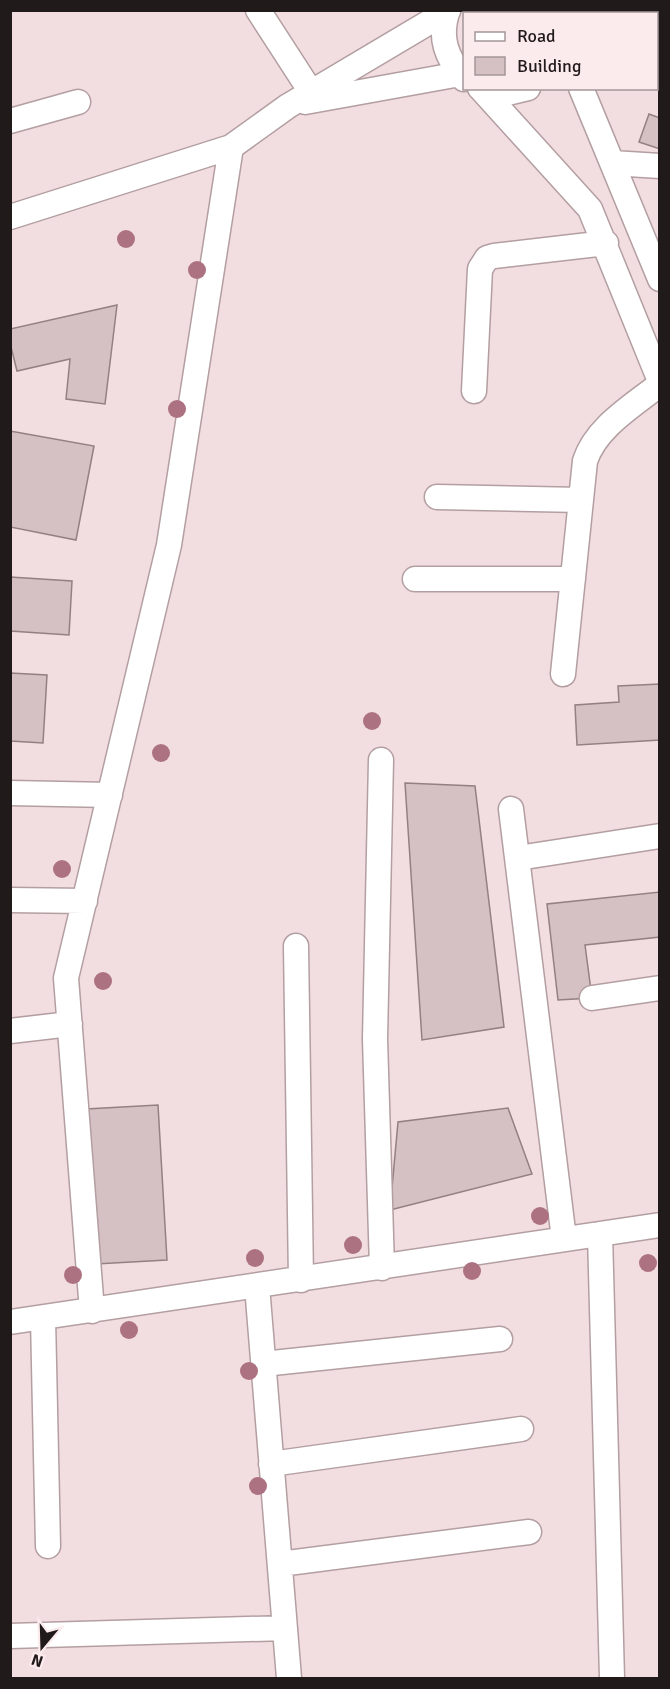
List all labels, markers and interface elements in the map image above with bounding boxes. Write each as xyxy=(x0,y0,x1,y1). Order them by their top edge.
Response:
legend xyxy=(463,12,658,90)
text: Road xyxy=(517,25,556,47)
text: Building xyxy=(517,55,581,77)
north arrow xyxy=(12,1617,72,1677)
text: N xyxy=(29,1649,46,1672)

